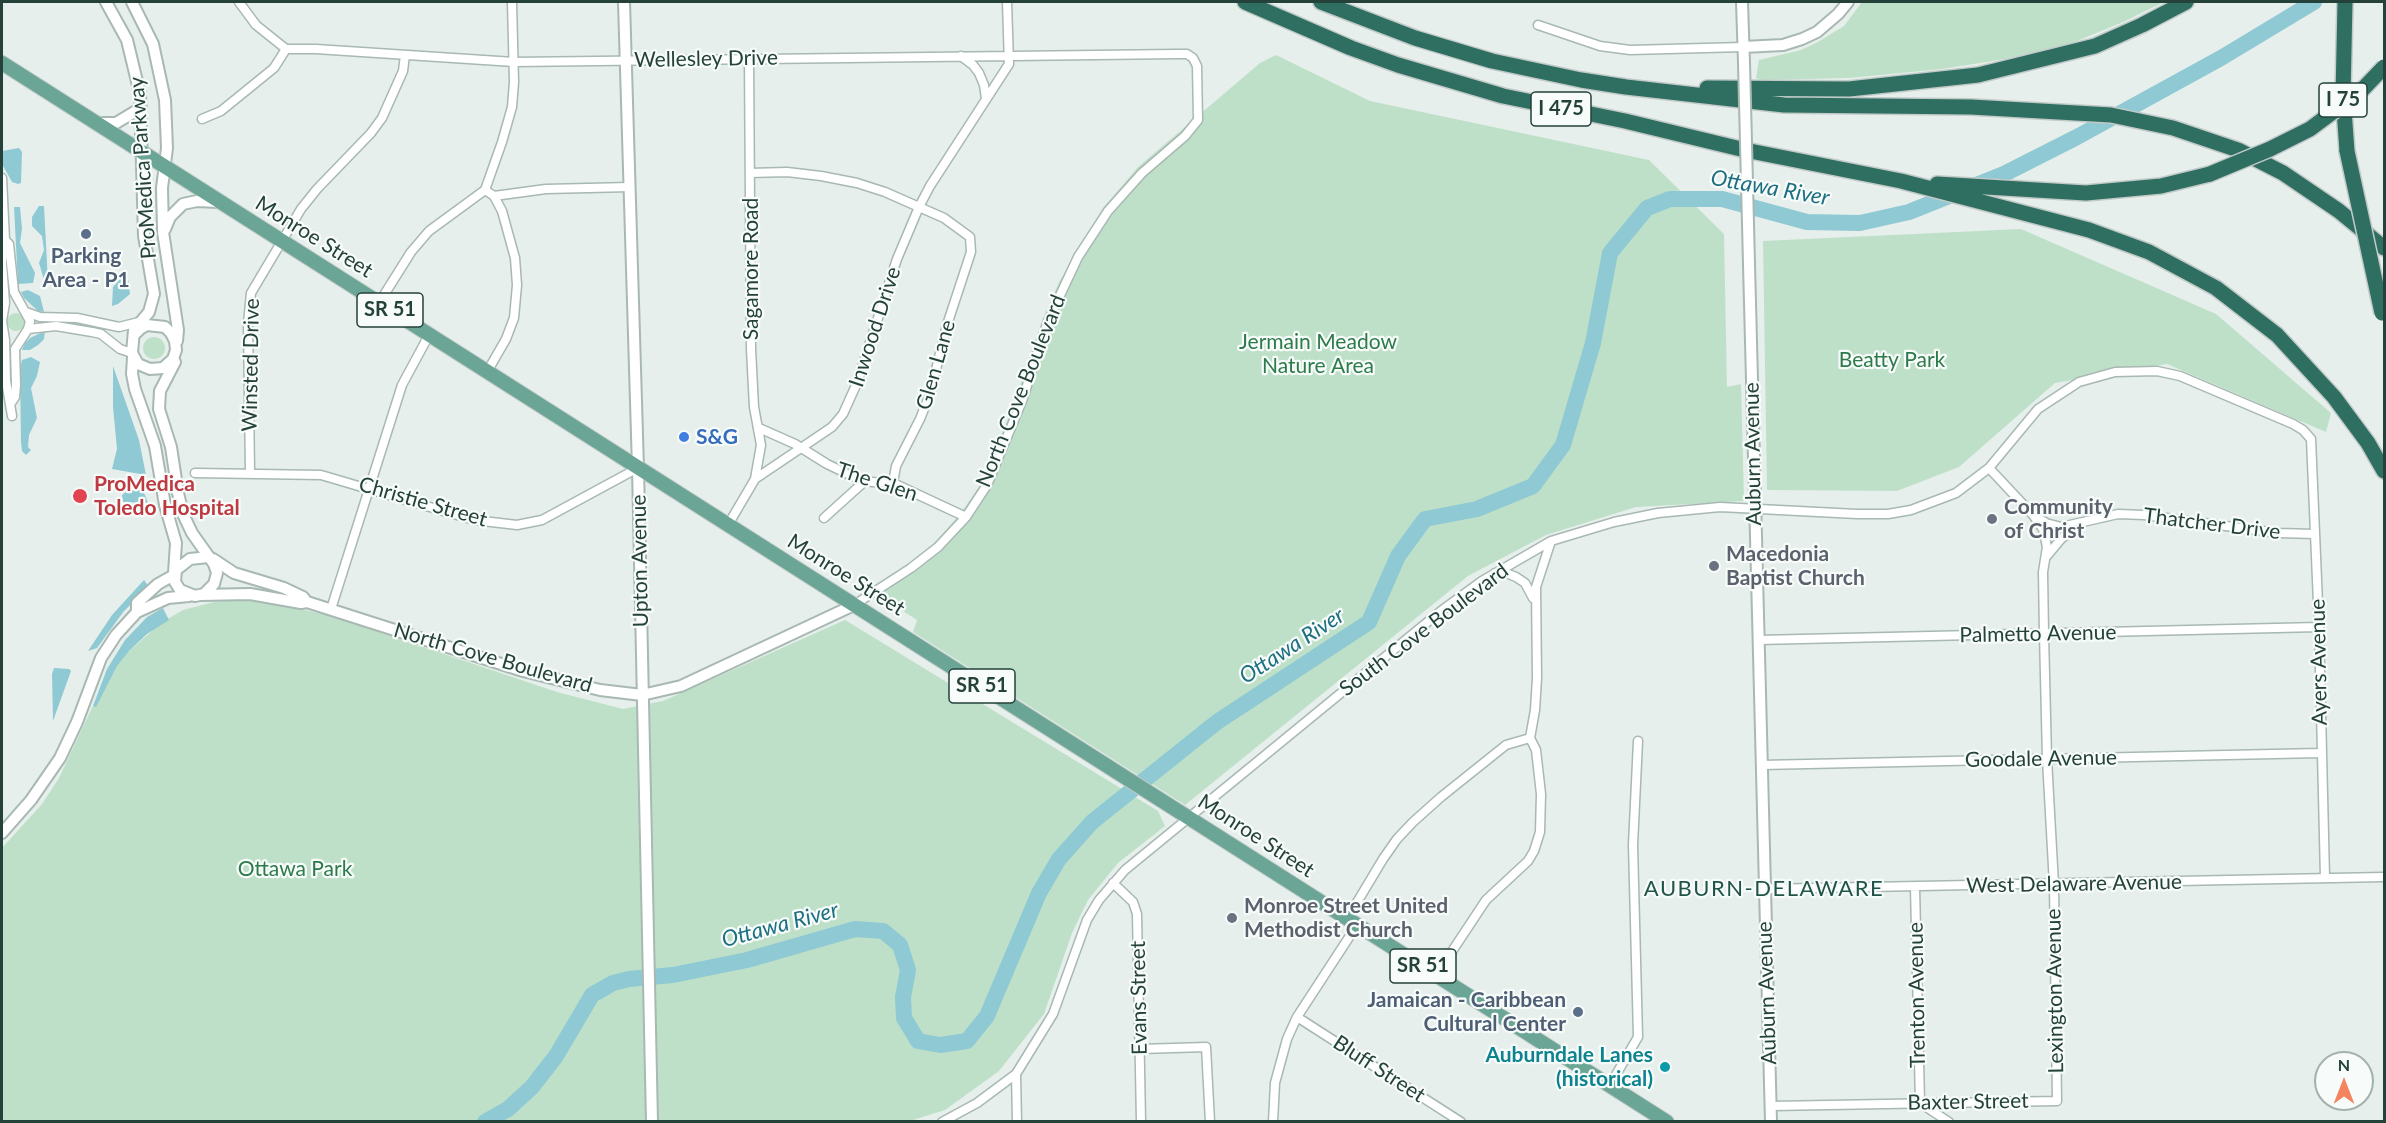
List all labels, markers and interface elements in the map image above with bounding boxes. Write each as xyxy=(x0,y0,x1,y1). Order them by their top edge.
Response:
street label: Wellesley Drive xyxy=(634,45,778,73)
street label: ProMedica Parkway xyxy=(124,76,162,260)
road number: I 75 xyxy=(2319,83,2367,117)
road number: I 475 xyxy=(1531,92,1591,126)
water label: Ottawa River xyxy=(1709,165,1831,211)
street label: Monroe Street xyxy=(251,191,377,283)
street label: Sagamore Road xyxy=(738,198,764,340)
marker: Parking Area - P1 xyxy=(79,227,93,241)
place label: Parking Area - P1 xyxy=(42,243,130,293)
street label: Inwood Drive xyxy=(844,264,906,390)
street label: North Cove Boulevard xyxy=(971,291,1071,491)
road number: SR 51 xyxy=(357,293,423,327)
street label: Winsted Drive xyxy=(237,298,265,432)
street label: Glen Lane xyxy=(911,317,961,413)
park label: Jermain Meadow Nature Area xyxy=(1239,329,1397,379)
park label: Beatty Park xyxy=(1839,347,1945,373)
street label: Auburn Avenue xyxy=(1739,382,1767,526)
place label: S&G xyxy=(696,424,738,450)
marker: S&G xyxy=(677,430,691,444)
street label: The Glen xyxy=(833,457,921,507)
place label: ProMedica Toledo Hospital xyxy=(94,471,240,521)
street label: Christie Street xyxy=(356,472,490,532)
marker: ProMedica Toledo Hospital xyxy=(71,487,89,505)
street label: Upton Avenue xyxy=(626,494,654,628)
place label: Community of Christ xyxy=(2004,494,2113,544)
street label: Thatcher Drive xyxy=(2142,503,2282,545)
marker: Community of Christ xyxy=(1985,512,1999,526)
street label: Monroe Street xyxy=(783,529,909,621)
place label: Macedonia Baptist Church xyxy=(1726,541,1865,591)
street label: South Cove Boulevard xyxy=(1335,558,1513,702)
marker: Macedonia Baptist Church xyxy=(1707,559,1721,573)
street label: Ayers Avenue xyxy=(2305,599,2333,725)
water label: Ottawa River xyxy=(1235,602,1349,690)
street label: North Cove Boulevard xyxy=(391,618,595,698)
street label: Palmetto Avenue xyxy=(1959,620,2117,648)
road number: SR 51 xyxy=(949,669,1015,703)
street label: Goodale Avenue xyxy=(1965,745,2117,773)
street label: Monroe Street xyxy=(1193,789,1319,883)
park label: Ottawa Park xyxy=(238,856,352,882)
street label: West Delaware Avenue xyxy=(1966,870,2182,898)
district label: AUBURN-DELAWARE xyxy=(1644,876,1884,902)
place label: Monroe Street United Methodist Church xyxy=(1244,893,1448,943)
water label: Ottawa River xyxy=(719,897,841,953)
street label: Lexington Avenue xyxy=(2041,908,2069,1074)
marker: Monroe Street United Methodist Church xyxy=(1225,911,1239,925)
street label: Auburn Avenue xyxy=(1752,921,1782,1065)
street label: Trenton Avenue xyxy=(1903,922,1931,1068)
street label: Evans Street xyxy=(1125,941,1153,1055)
road number: SR 51 xyxy=(1390,949,1456,983)
place label: Jamaican - Caribbean Cultural Center xyxy=(1367,987,1566,1037)
marker: Jamaican - Caribbean Cultural Center xyxy=(1571,1005,1585,1019)
street label: Bluff Street xyxy=(1328,1030,1430,1108)
place label: Auburndale Lanes (historical) xyxy=(1485,1042,1653,1092)
north arrow xyxy=(2314,1051,2374,1111)
text: N xyxy=(2338,1055,2350,1074)
marker: Auburndale Lanes (historical) xyxy=(1658,1060,1672,1074)
street label: Baxter Street xyxy=(1907,1088,2029,1116)

